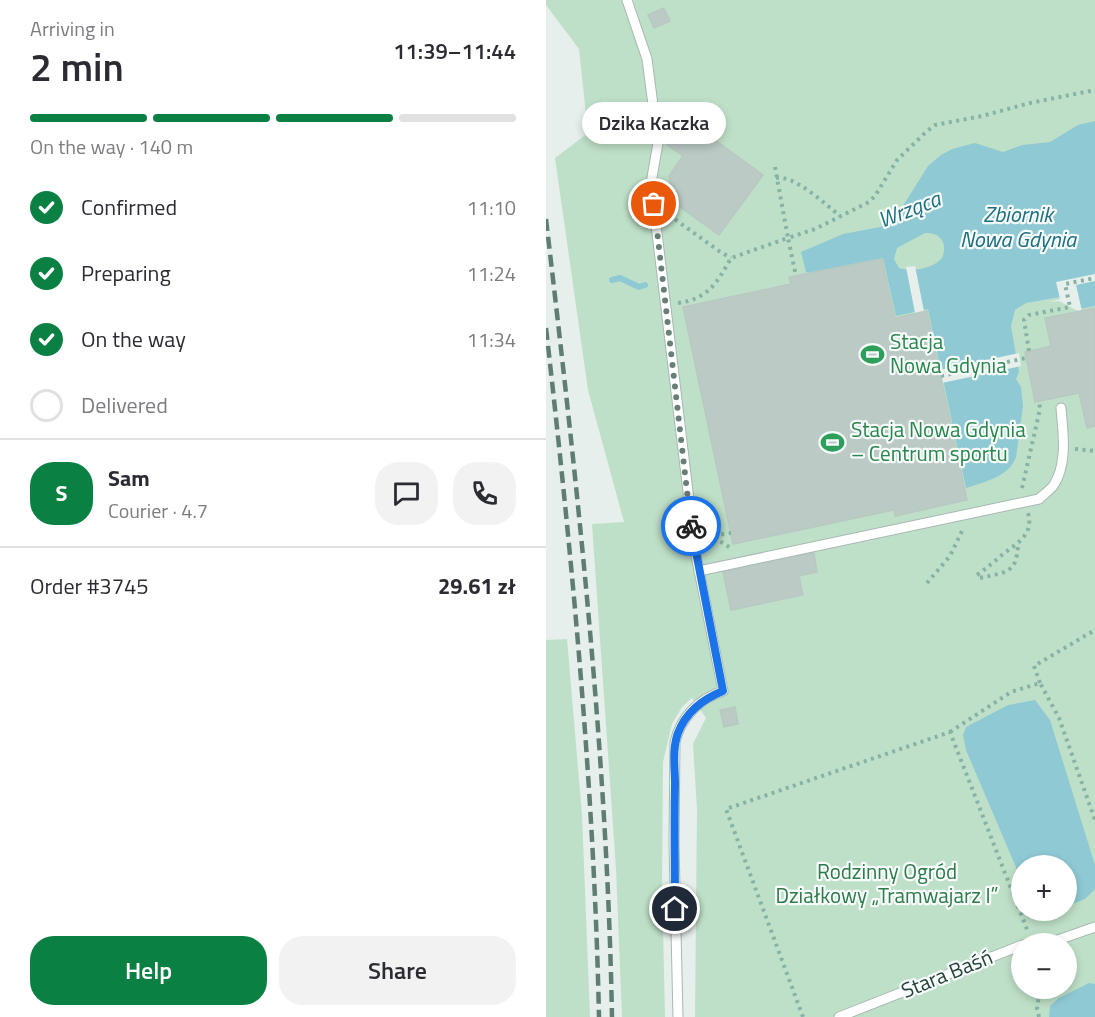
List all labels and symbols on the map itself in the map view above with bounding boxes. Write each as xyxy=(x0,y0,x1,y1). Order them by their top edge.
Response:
callout: Dzika Kaczka xyxy=(582,102,726,144)
pin xyxy=(628,178,679,229)
water label: Wrząca xyxy=(873,181,947,236)
water label: Zbiornik Nowa Gdynia xyxy=(960,197,1078,256)
place label: Stacja Nowa Gdynia xyxy=(890,325,1007,381)
sports icon: Stacja Nowa Gdynia xyxy=(859,341,885,367)
place label: Stacja Nowa Gdynia – Centrum sportu xyxy=(851,413,1026,469)
sports icon: Stacja Nowa Gdynia – Centrum sportu xyxy=(820,429,846,455)
courier xyxy=(661,496,721,556)
park label: Rodzinny Ogród Działkowy „Tramwajarz I” xyxy=(776,855,999,911)
pin xyxy=(649,883,700,934)
street label: Stara Baśń xyxy=(896,940,997,1006)

